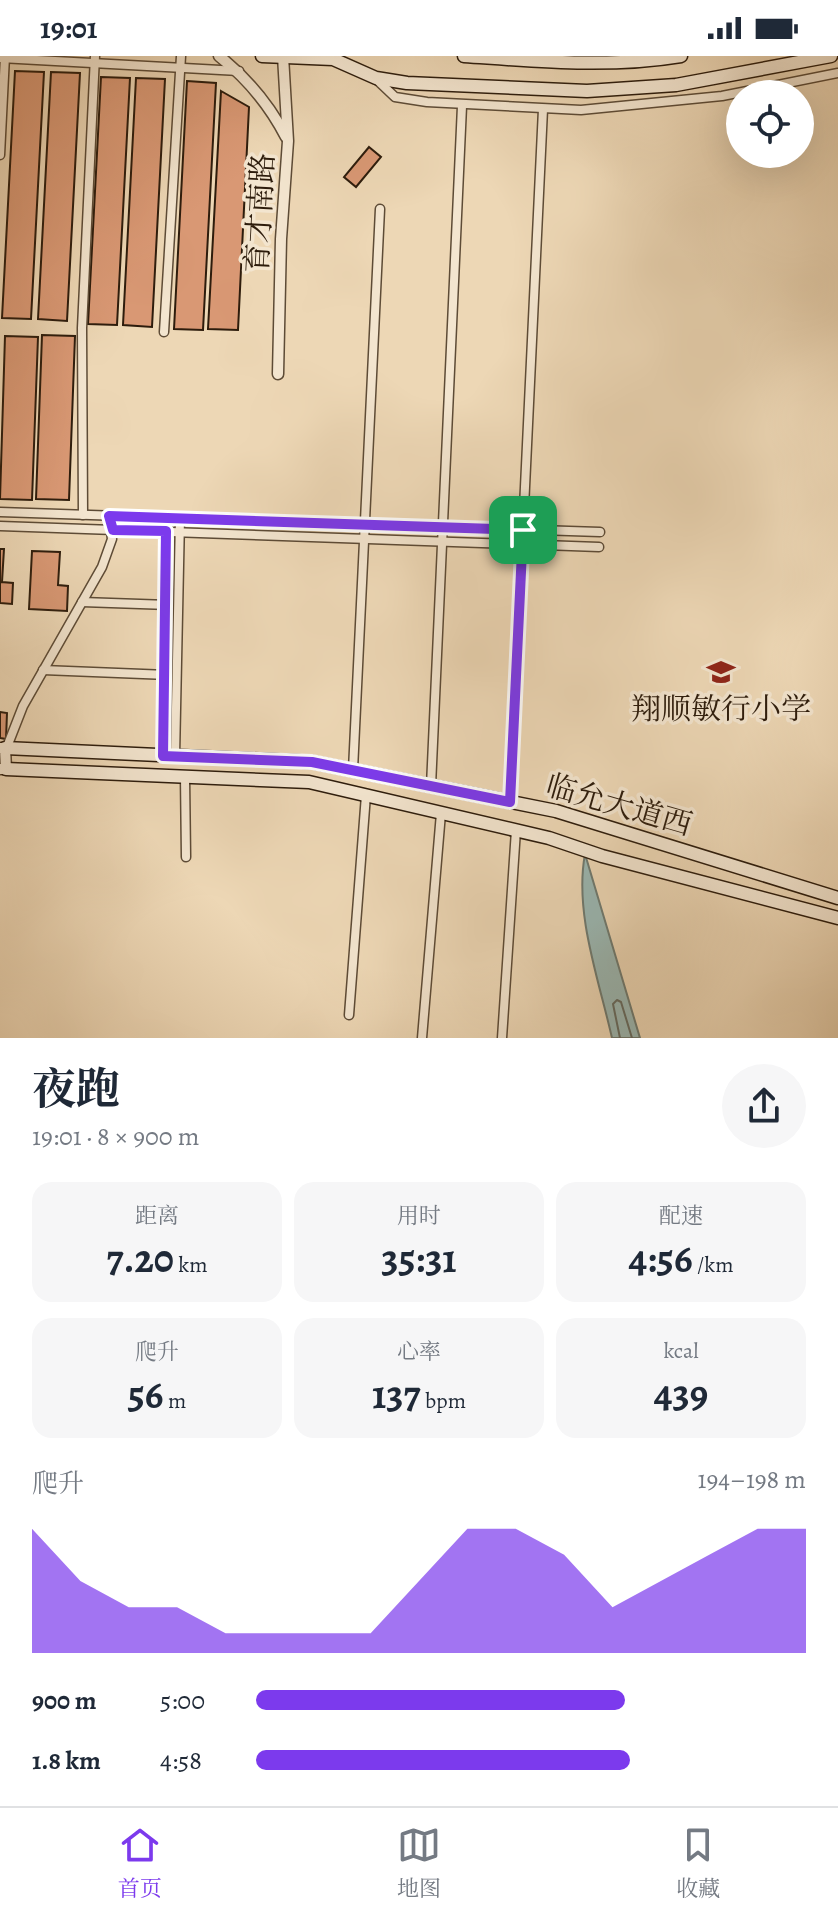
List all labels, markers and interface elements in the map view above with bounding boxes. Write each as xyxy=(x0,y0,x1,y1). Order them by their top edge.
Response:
text: 19:01 xyxy=(40,8,98,48)
map controls xyxy=(726,80,814,168)
button: locate xyxy=(726,80,814,168)
street label: 育才南路 xyxy=(237,152,283,274)
pin xyxy=(489,496,557,564)
icon: arrive xyxy=(501,508,545,552)
school or university icon: 翔顺敏行小学 xyxy=(706,657,736,687)
place label: 翔顺敏行小学 xyxy=(631,689,811,729)
street label: 临允大道西 xyxy=(541,765,697,845)
text: 夜跑 xyxy=(32,1059,120,1119)
button: share xyxy=(722,1064,806,1148)
text: 19:01 · 8 × 900 m xyxy=(32,1119,200,1154)
text: 距离 xyxy=(135,1201,179,1231)
text: 用时 xyxy=(397,1201,441,1231)
text: 配速 xyxy=(659,1201,703,1231)
text: 7.20 xyxy=(106,1231,174,1286)
text: 35:31 xyxy=(381,1231,457,1286)
text: 4:56 xyxy=(629,1231,693,1286)
text: km xyxy=(174,1250,208,1280)
text: /km xyxy=(693,1250,733,1280)
text: kcal xyxy=(663,1336,699,1366)
text: 爬升 xyxy=(135,1337,179,1367)
text: 心率 xyxy=(397,1337,441,1367)
text: 439 xyxy=(654,1366,708,1421)
text: 56 xyxy=(128,1367,164,1422)
text: 137 xyxy=(372,1367,421,1422)
text: m xyxy=(164,1386,186,1416)
text: bpm xyxy=(421,1386,466,1416)
text: 194–198 m xyxy=(698,1462,806,1497)
text: 爬升 xyxy=(32,1466,84,1501)
text: 900 m xyxy=(32,1683,97,1718)
text: 5:00 xyxy=(160,1683,205,1718)
text: 1.8 km xyxy=(32,1743,101,1778)
text: 4:58 xyxy=(160,1743,202,1778)
tab: 首页 xyxy=(118,1823,162,1904)
tab: 地图 xyxy=(397,1823,441,1904)
tab: 收藏 xyxy=(676,1823,720,1904)

